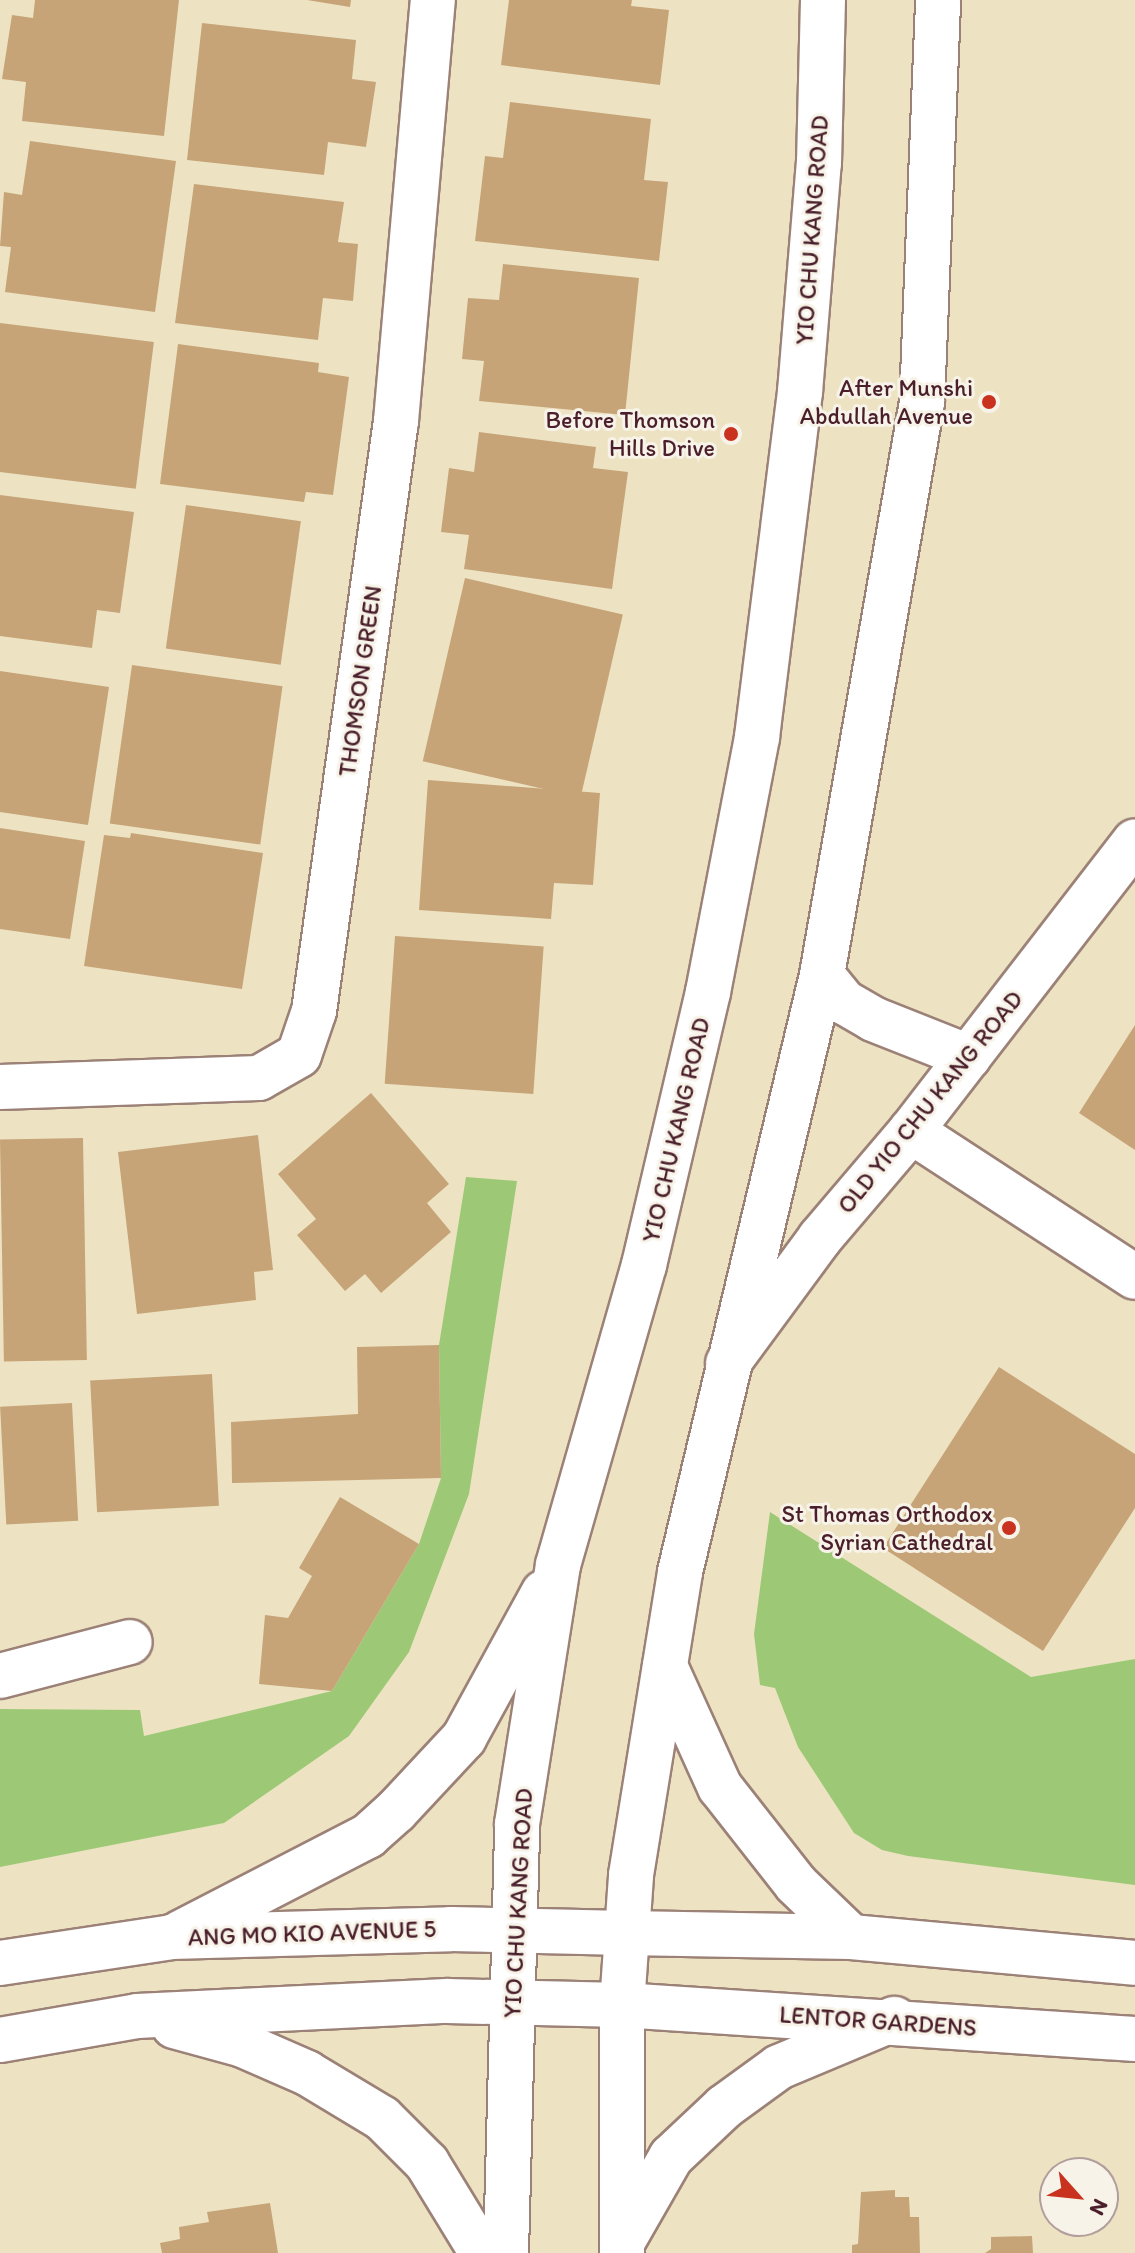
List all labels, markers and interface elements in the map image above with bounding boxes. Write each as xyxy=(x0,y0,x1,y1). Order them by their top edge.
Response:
street label: YIO CHU KANG ROAD xyxy=(790,114,834,346)
place label: After Munshi Abdullah Avenue xyxy=(801,374,973,430)
marker: After Munshi Abdullah Avenue xyxy=(980,393,998,411)
place label: Before Thomson Hills Drive xyxy=(546,406,715,462)
marker: Before Thomson Hills Drive xyxy=(722,425,740,443)
street label: THOMSON GREEN xyxy=(332,583,388,779)
street label: OLD YIO CHU KANG ROAD xyxy=(831,984,1029,1220)
street label: YIO CHU KANG ROAD xyxy=(636,1015,716,1245)
place label: St Thomas Orthodox Syrian Cathedral xyxy=(781,1500,993,1556)
marker: St Thomas Orthodox Syrian Cathedral xyxy=(1000,1519,1018,1537)
street label: YIO CHU KANG ROAD xyxy=(498,1787,538,2019)
street label: ANG MO KIO AVENUE 5 xyxy=(188,1914,436,1952)
street label: LENTOR GARDENS xyxy=(778,2000,978,2042)
north arrow xyxy=(1039,2157,1119,2237)
text: N xyxy=(1084,2194,1114,2220)

